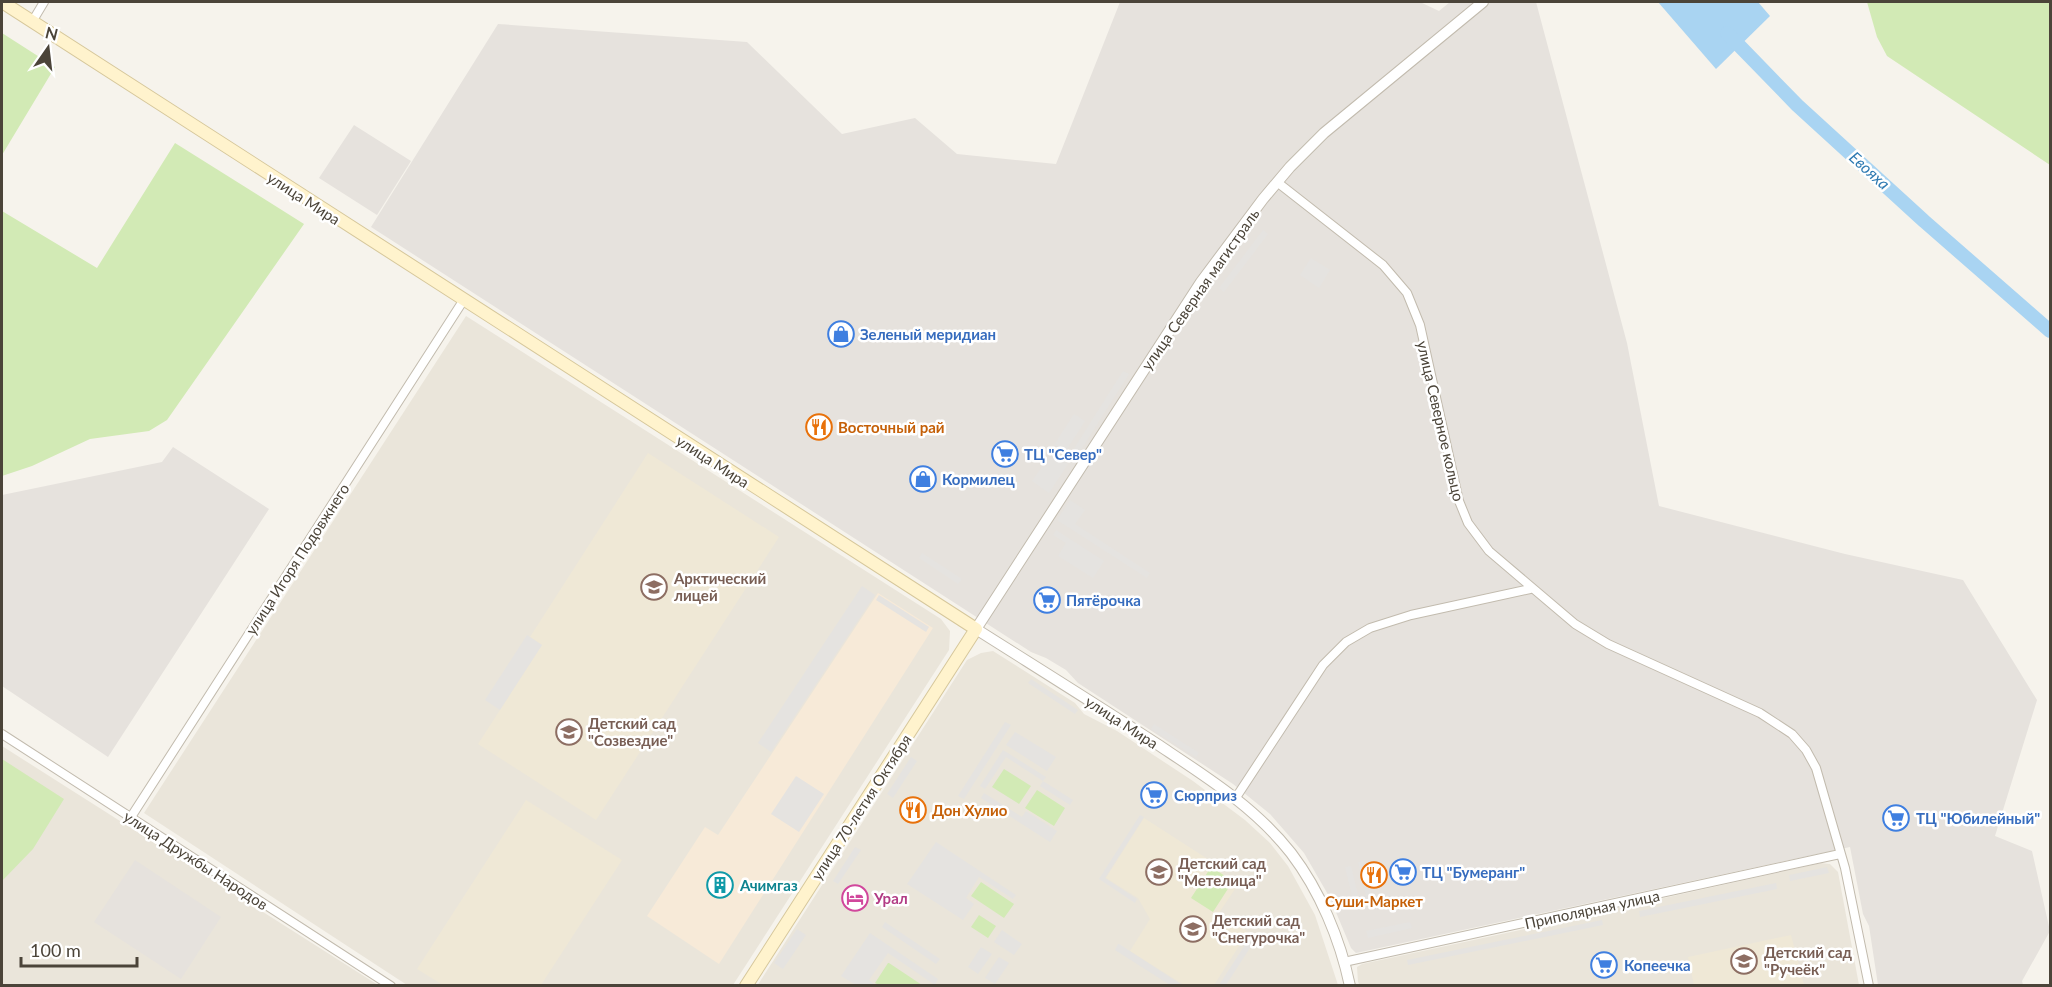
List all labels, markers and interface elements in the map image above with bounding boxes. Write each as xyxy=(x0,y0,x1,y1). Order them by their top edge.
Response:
north arrow xyxy=(18,18,78,78)
text: N xyxy=(43,22,60,44)
water label: Евояха xyxy=(1846,147,1894,193)
street label: улица Мира xyxy=(264,168,344,228)
street label: улица Северная магистраль xyxy=(1137,205,1263,373)
shop icon: Зеленый меридиан xyxy=(826,319,856,349)
place label: Зеленый меридиан xyxy=(860,325,996,343)
street label: улица Северное кольцо xyxy=(1414,339,1468,503)
restaurant icon: Восточный рай xyxy=(804,412,834,442)
place label: Восточный рай xyxy=(838,418,945,436)
street label: улица Мира xyxy=(673,431,753,491)
supermarket icon: ТЦ "Север" xyxy=(990,439,1020,469)
place label: ТЦ "Север" xyxy=(1024,445,1102,463)
shop icon: Кормилец xyxy=(908,464,938,494)
place label: Кормилец xyxy=(942,470,1015,488)
street label: улица Игоря Подовжнего xyxy=(241,480,353,638)
place label: Арктический лицей xyxy=(673,569,766,604)
school or university icon: Арктический лицей xyxy=(639,572,669,602)
supermarket icon: Пятёрочка xyxy=(1032,585,1062,615)
place label: Пятёрочка xyxy=(1066,591,1141,609)
street label: улица Мира xyxy=(1082,692,1162,752)
place label: Детский сад "Созвездие" xyxy=(588,714,677,749)
school or university icon: Детский сад "Созвездие" xyxy=(554,717,584,747)
street label: улица 70-летия Октября xyxy=(807,731,915,883)
supermarket icon: Сюрприз xyxy=(1139,780,1169,810)
place label: Сюрприз xyxy=(1174,786,1237,804)
restaurant icon: Дон Хулио xyxy=(898,795,928,825)
place label: Дон Хулио xyxy=(932,801,1008,819)
supermarket icon: ТЦ "Юбилейный" xyxy=(1881,803,1911,833)
street label: улица Дружбы Народов xyxy=(121,807,271,913)
place label: ТЦ "Юбилейный" xyxy=(1916,809,2040,827)
place label: Детский сад "Метелица" xyxy=(1178,854,1267,889)
school or university icon: Детский сад "Метелица" xyxy=(1144,857,1174,887)
supermarket icon: ТЦ "Бумеранг" xyxy=(1388,857,1418,887)
restaurant icon: Суши-Маркет xyxy=(1359,860,1389,890)
place label: ТЦ "Бумеранг" xyxy=(1422,863,1525,881)
building icon: Ачимгаз xyxy=(705,870,735,900)
place label: Ачимгаз xyxy=(739,876,798,894)
hotel icon: Урал xyxy=(840,883,870,913)
street label: Приполярная улица xyxy=(1523,886,1661,932)
place label: Урал xyxy=(873,889,908,907)
place label: Суши-Маркет xyxy=(1325,892,1423,910)
place label: Детский сад "Снегурочка" xyxy=(1212,911,1305,946)
school or university icon: Детский сад "Снегурочка" xyxy=(1178,914,1208,944)
scale bar xyxy=(21,930,136,968)
text: 100 m xyxy=(30,939,81,961)
place label: Детский сад "Ручеёк" xyxy=(1764,943,1853,978)
school or university icon: Детский сад "Ручеёк" xyxy=(1729,946,1759,976)
supermarket icon: Копеечка xyxy=(1589,950,1619,980)
place label: Копеечка xyxy=(1624,956,1691,974)

